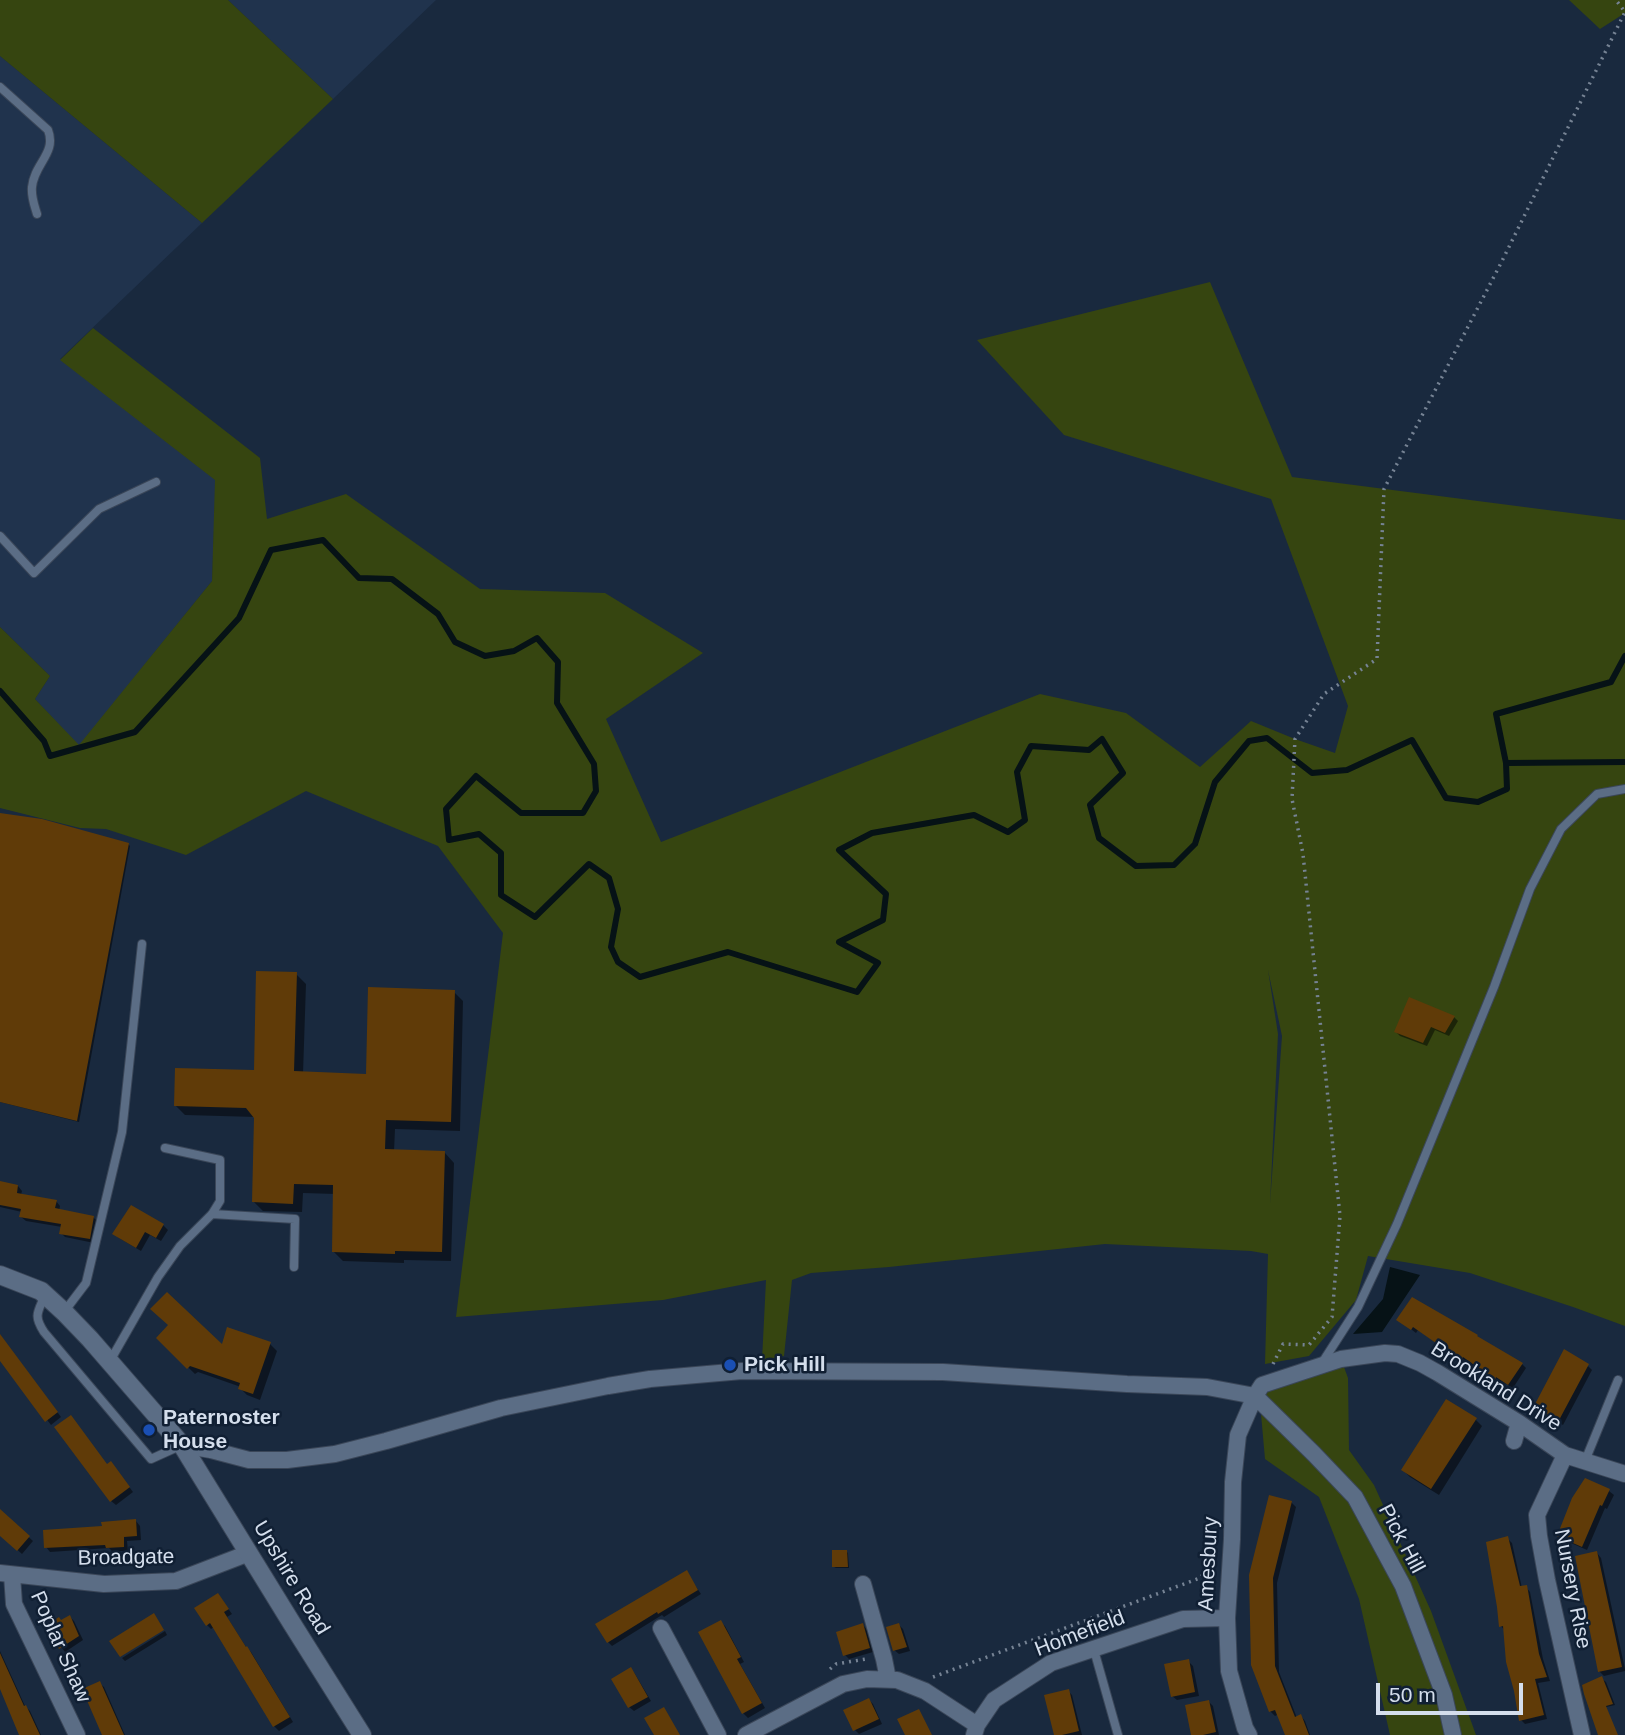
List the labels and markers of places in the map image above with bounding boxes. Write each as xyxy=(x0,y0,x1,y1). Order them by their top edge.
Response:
place label: Pick Hill xyxy=(744,1352,826,1378)
marker: Pick Hill xyxy=(722,1357,738,1373)
place label: Paternoster House xyxy=(163,1405,280,1455)
marker: Paternoster House xyxy=(141,1422,157,1438)

